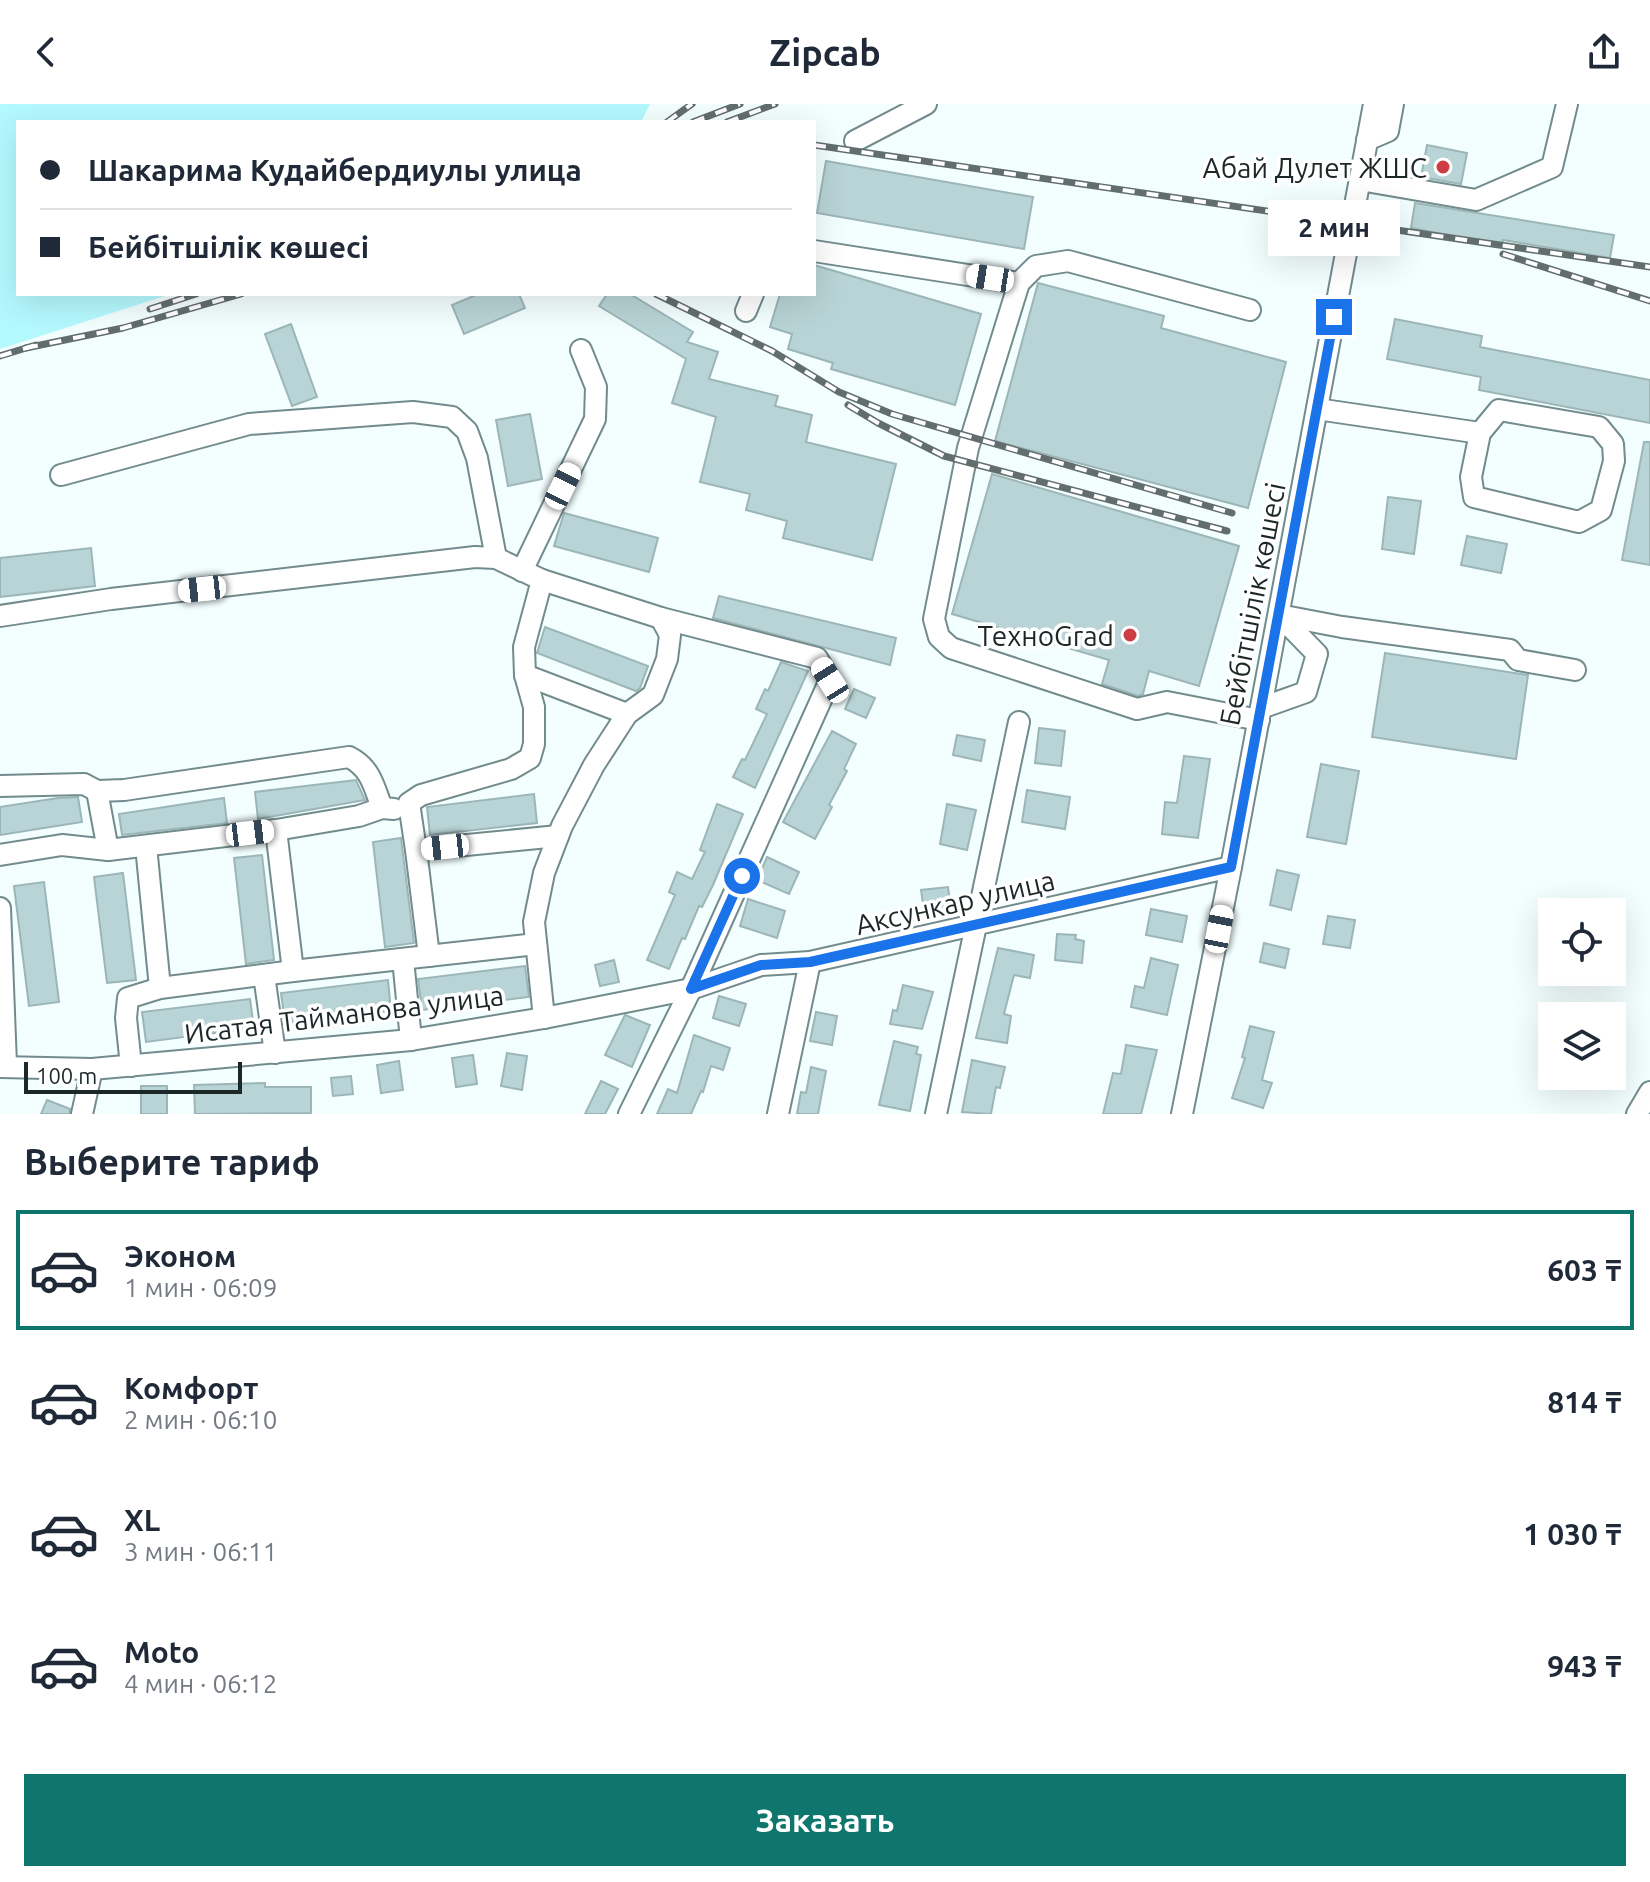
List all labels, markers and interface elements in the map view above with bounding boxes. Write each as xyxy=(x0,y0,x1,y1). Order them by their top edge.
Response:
icon: back xyxy=(24,30,68,74)
icon: share xyxy=(1582,30,1626,74)
text: Zipcab xyxy=(769,32,881,73)
place label: Абай Дулет ЖШС xyxy=(1202,152,1427,183)
text: Шакарима Кудайбердиулы улица xyxy=(88,153,582,187)
marker: Абай Дулет ЖШС xyxy=(1434,158,1452,176)
callout: 2 мин xyxy=(1268,201,1400,257)
text: 2 мин xyxy=(1298,213,1370,242)
text: Бейбітшілік көшесі xyxy=(88,230,369,264)
car xyxy=(964,262,1016,294)
route end xyxy=(1316,299,1352,335)
car xyxy=(542,459,584,513)
street label: Бейбітшілік көшесі xyxy=(1213,480,1291,728)
car xyxy=(177,575,227,603)
place label: ТехноGrad xyxy=(977,620,1114,651)
marker: ТехноGrad xyxy=(1121,626,1139,644)
car xyxy=(807,653,853,707)
car xyxy=(225,818,275,848)
car xyxy=(420,833,470,861)
route start xyxy=(724,858,760,894)
street label: Аксункар улица xyxy=(852,864,1058,940)
map controls xyxy=(1538,898,1626,1090)
button: locate xyxy=(1538,898,1626,986)
car xyxy=(1203,903,1235,955)
street label: Исатая Тайманова улица xyxy=(183,979,505,1049)
button: layers xyxy=(1538,1002,1626,1090)
scale bar xyxy=(24,1058,242,1094)
text: 100 m xyxy=(36,1063,97,1088)
text: Выберите тариф xyxy=(24,1141,320,1182)
icon: car xyxy=(28,1234,100,1306)
text: Эконом xyxy=(124,1239,236,1273)
text: 603 ₸ xyxy=(1547,1253,1622,1287)
text: 1 мин · 06:09 xyxy=(124,1273,277,1302)
icon: car xyxy=(28,1366,100,1438)
text: Комфорт xyxy=(124,1371,258,1405)
text: 814 ₸ xyxy=(1547,1385,1622,1419)
text: 2 мин · 06:10 xyxy=(124,1405,277,1434)
icon: car xyxy=(28,1498,100,1570)
text: XL xyxy=(124,1503,160,1537)
text: 1 030 ₸ xyxy=(1523,1517,1622,1551)
text: 3 мин · 06:11 xyxy=(124,1537,277,1566)
icon: car xyxy=(28,1630,100,1702)
text: Moto xyxy=(124,1635,199,1669)
text: 943 ₸ xyxy=(1547,1649,1622,1683)
text: 4 мин · 06:12 xyxy=(124,1669,277,1698)
button: Заказать xyxy=(24,1774,1626,1866)

